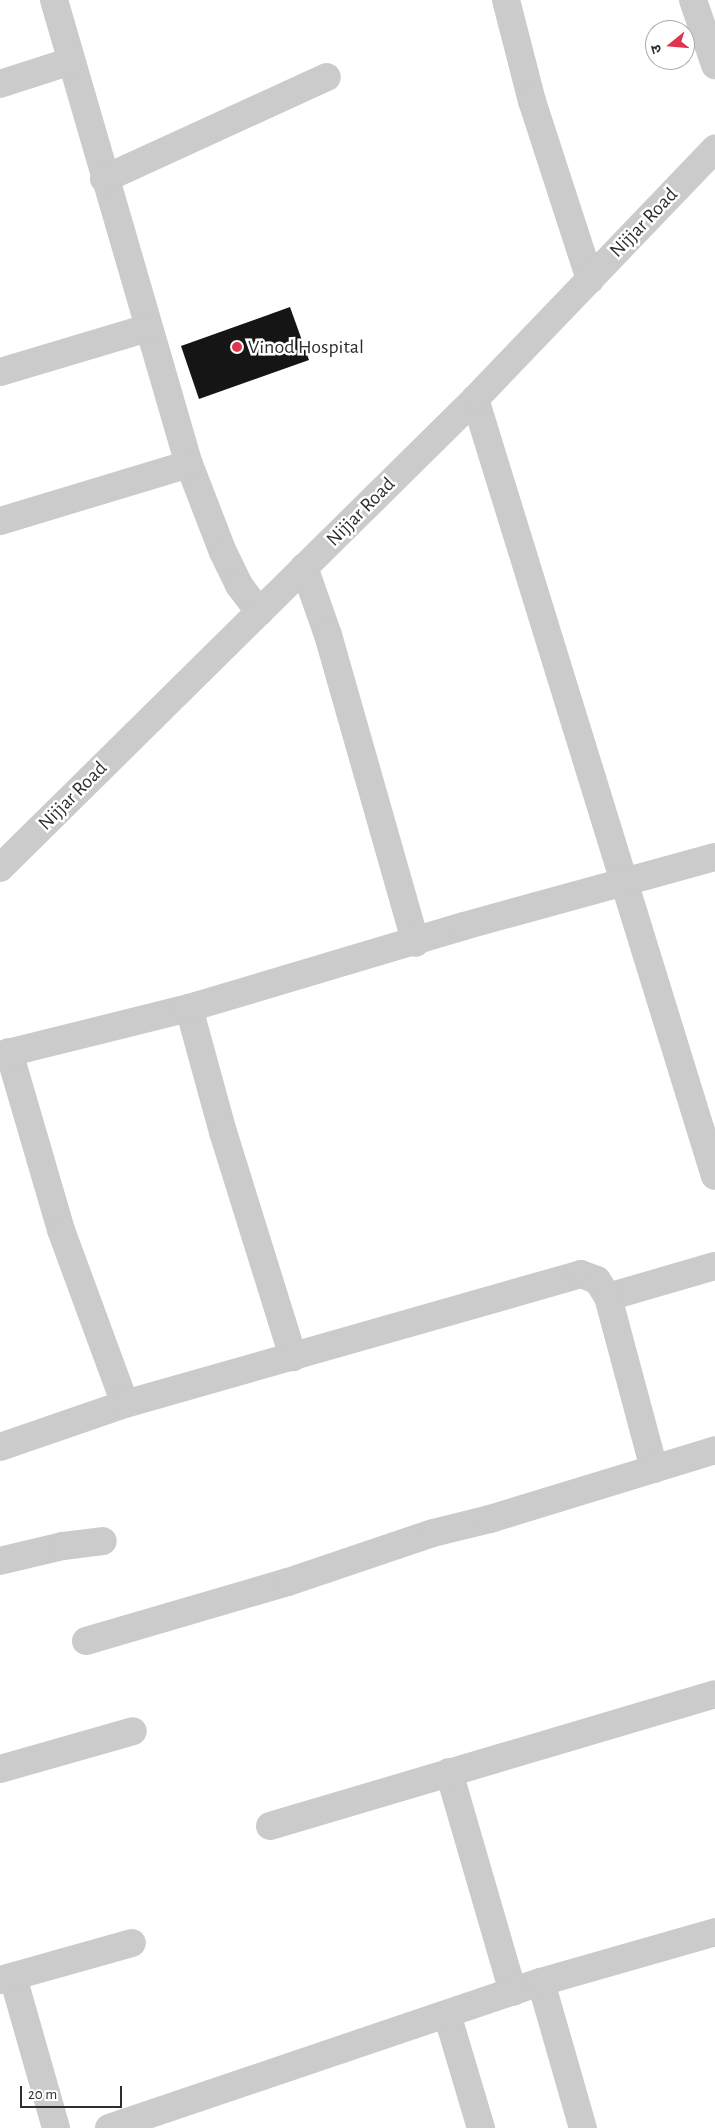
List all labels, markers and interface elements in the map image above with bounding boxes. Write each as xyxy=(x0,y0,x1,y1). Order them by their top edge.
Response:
north arrow xyxy=(645,20,695,70)
text: उ xyxy=(649,43,665,55)
street label: Nijjar Road xyxy=(605,183,683,263)
place label: Vinod Hospital xyxy=(248,335,364,359)
marker: Vinod Hospital xyxy=(230,340,244,354)
street label: Nijjar Road xyxy=(322,473,400,551)
street label: Nijjar Road xyxy=(34,757,112,835)
scale bar xyxy=(22,2076,125,2108)
text: 20 m xyxy=(28,2087,57,2102)

